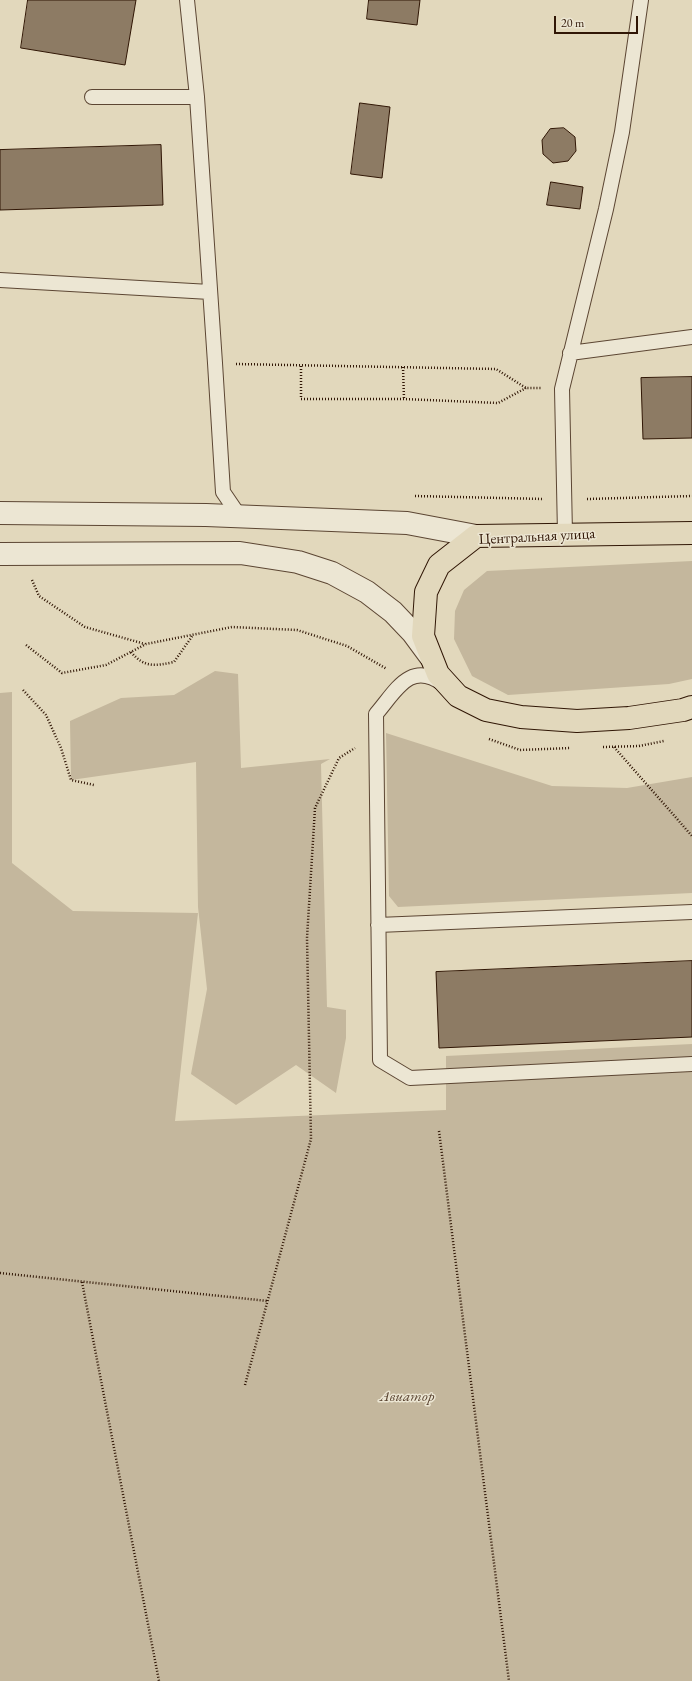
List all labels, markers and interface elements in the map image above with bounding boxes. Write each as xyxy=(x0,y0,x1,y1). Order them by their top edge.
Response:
scale bar xyxy=(556,8,640,34)
text: 20 m xyxy=(561,15,584,31)
street label: Центральная улица xyxy=(478,525,596,549)
park label: Авиатор xyxy=(380,1388,434,1406)

